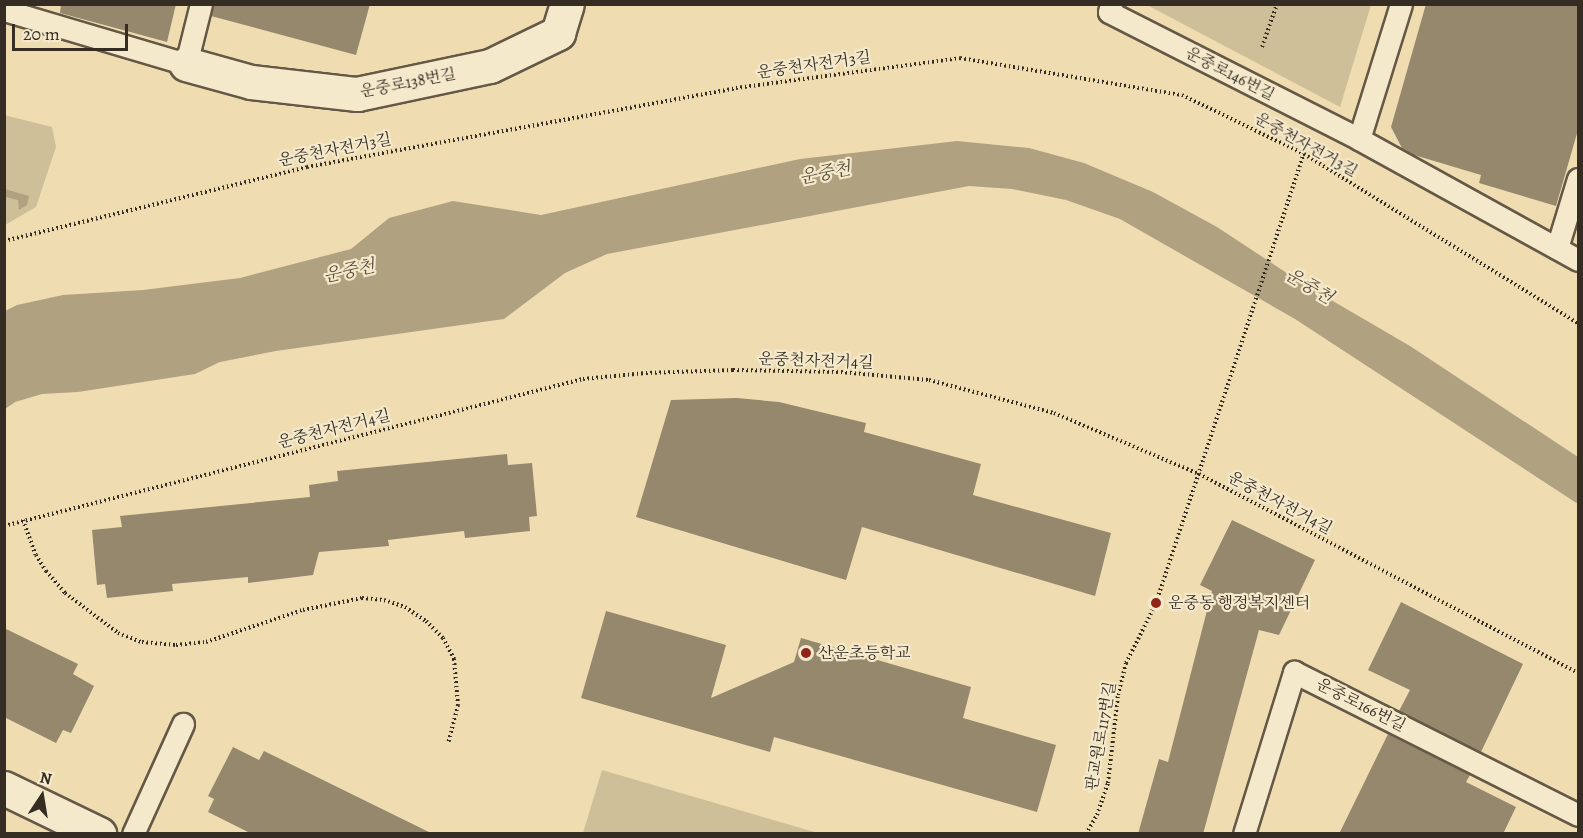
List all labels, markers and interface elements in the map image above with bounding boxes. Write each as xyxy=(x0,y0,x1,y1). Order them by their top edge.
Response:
scale bar xyxy=(15,12,130,50)
text: 20 m xyxy=(23,22,60,46)
street label: 운중로146번길 xyxy=(1182,43,1278,105)
street label: 운중천자전거3길 xyxy=(756,48,872,82)
street label: 운중로138번길 xyxy=(358,64,458,102)
street label: 운중천자전거3길 xyxy=(1251,109,1361,181)
street label: 운중천자전거3길 xyxy=(277,130,393,170)
water label: 운중천 xyxy=(797,157,853,189)
water label: 운중천 xyxy=(321,255,377,287)
water label: 운중천 xyxy=(1281,263,1337,309)
street label: 운중천자전거4길 xyxy=(758,349,874,373)
street label: 운중천자전거4길 xyxy=(276,406,392,452)
street label: 운중천자전거4길 xyxy=(1225,467,1335,539)
place label: 운중동 행정복지센터 xyxy=(1168,593,1310,613)
marker: 운중동 행정복지센터 xyxy=(1149,596,1163,610)
place label: 산운초등학교 xyxy=(818,643,911,663)
marker: 산운초등학교 xyxy=(799,646,813,660)
street label: 운중로166번길 xyxy=(1313,674,1409,736)
street label: 판교원로117번길 xyxy=(1082,680,1120,792)
north arrow xyxy=(12,766,72,826)
text: N xyxy=(38,766,54,790)

